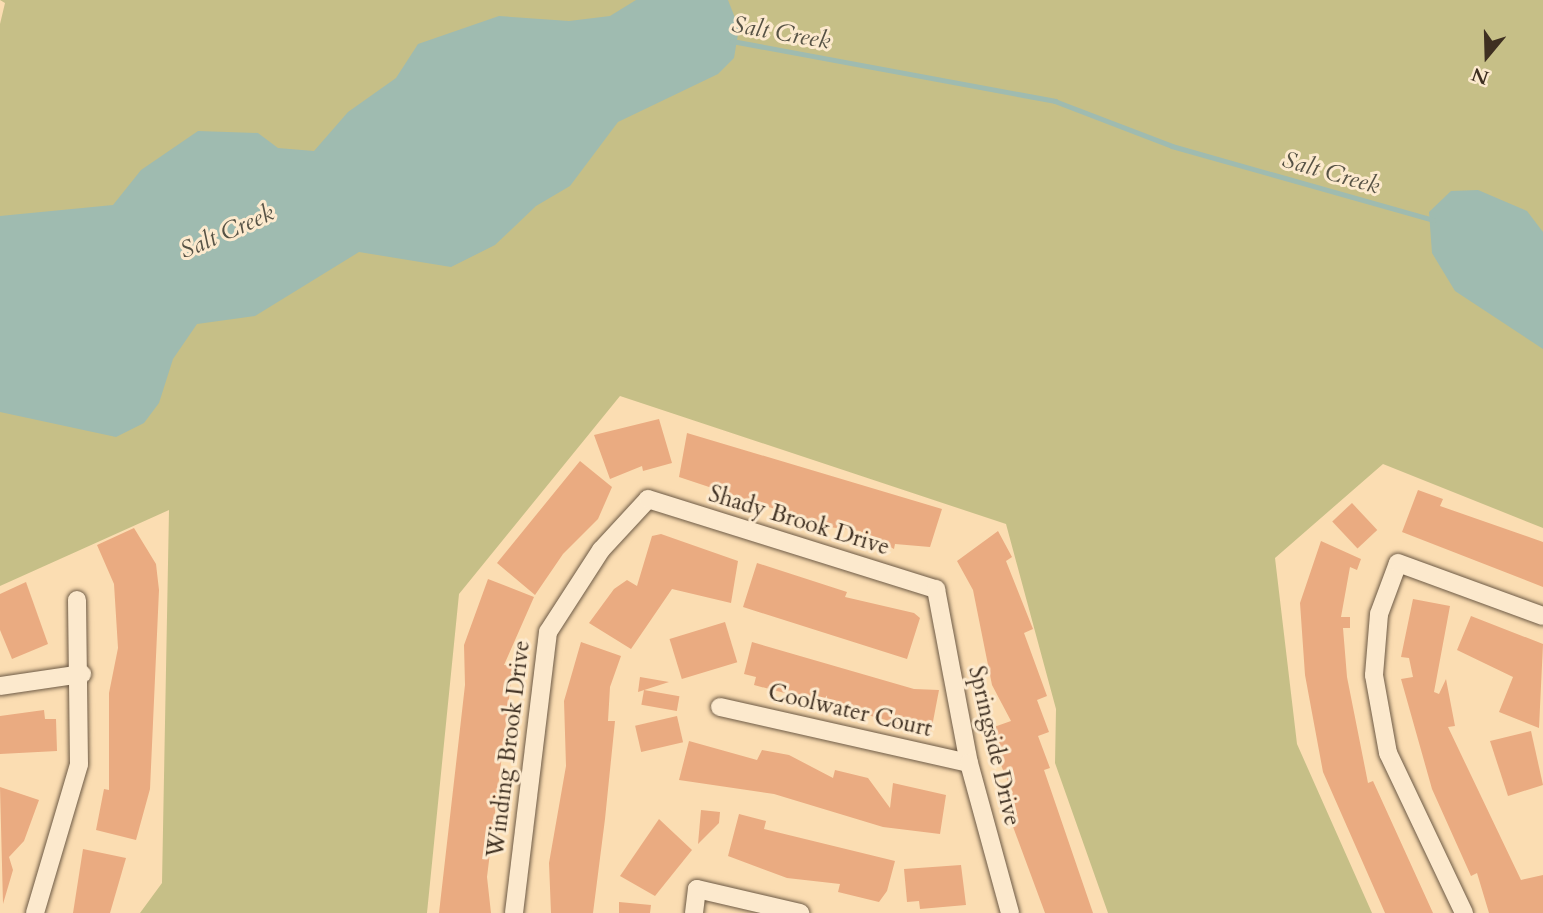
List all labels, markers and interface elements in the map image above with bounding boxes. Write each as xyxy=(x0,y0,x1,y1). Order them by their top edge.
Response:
water label: Salt Creek xyxy=(729,10,833,56)
north arrow xyxy=(1452,21,1522,91)
text: N xyxy=(1468,61,1492,91)
water label: Salt Creek xyxy=(1279,145,1383,201)
water label: Salt Creek xyxy=(176,199,278,265)
street label: Shady Brook Drive xyxy=(705,480,893,562)
street label: Winding Brook Drive xyxy=(482,639,536,859)
street label: Springside Drive xyxy=(962,663,1026,829)
street label: Coolwater Court xyxy=(765,679,935,743)

